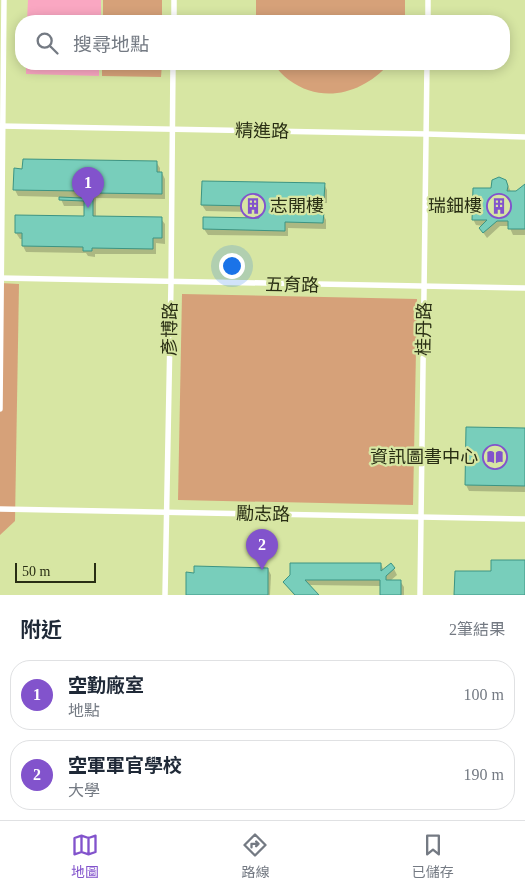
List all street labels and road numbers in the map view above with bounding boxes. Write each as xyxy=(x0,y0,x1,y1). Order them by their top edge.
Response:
street label: 精進路 xyxy=(235,121,289,141)
street label: 五育路 xyxy=(265,275,319,295)
street label: 彥博路 xyxy=(160,302,180,356)
street label: 桂丹路 xyxy=(414,302,434,356)
street label: 勵志路 xyxy=(236,504,290,524)

